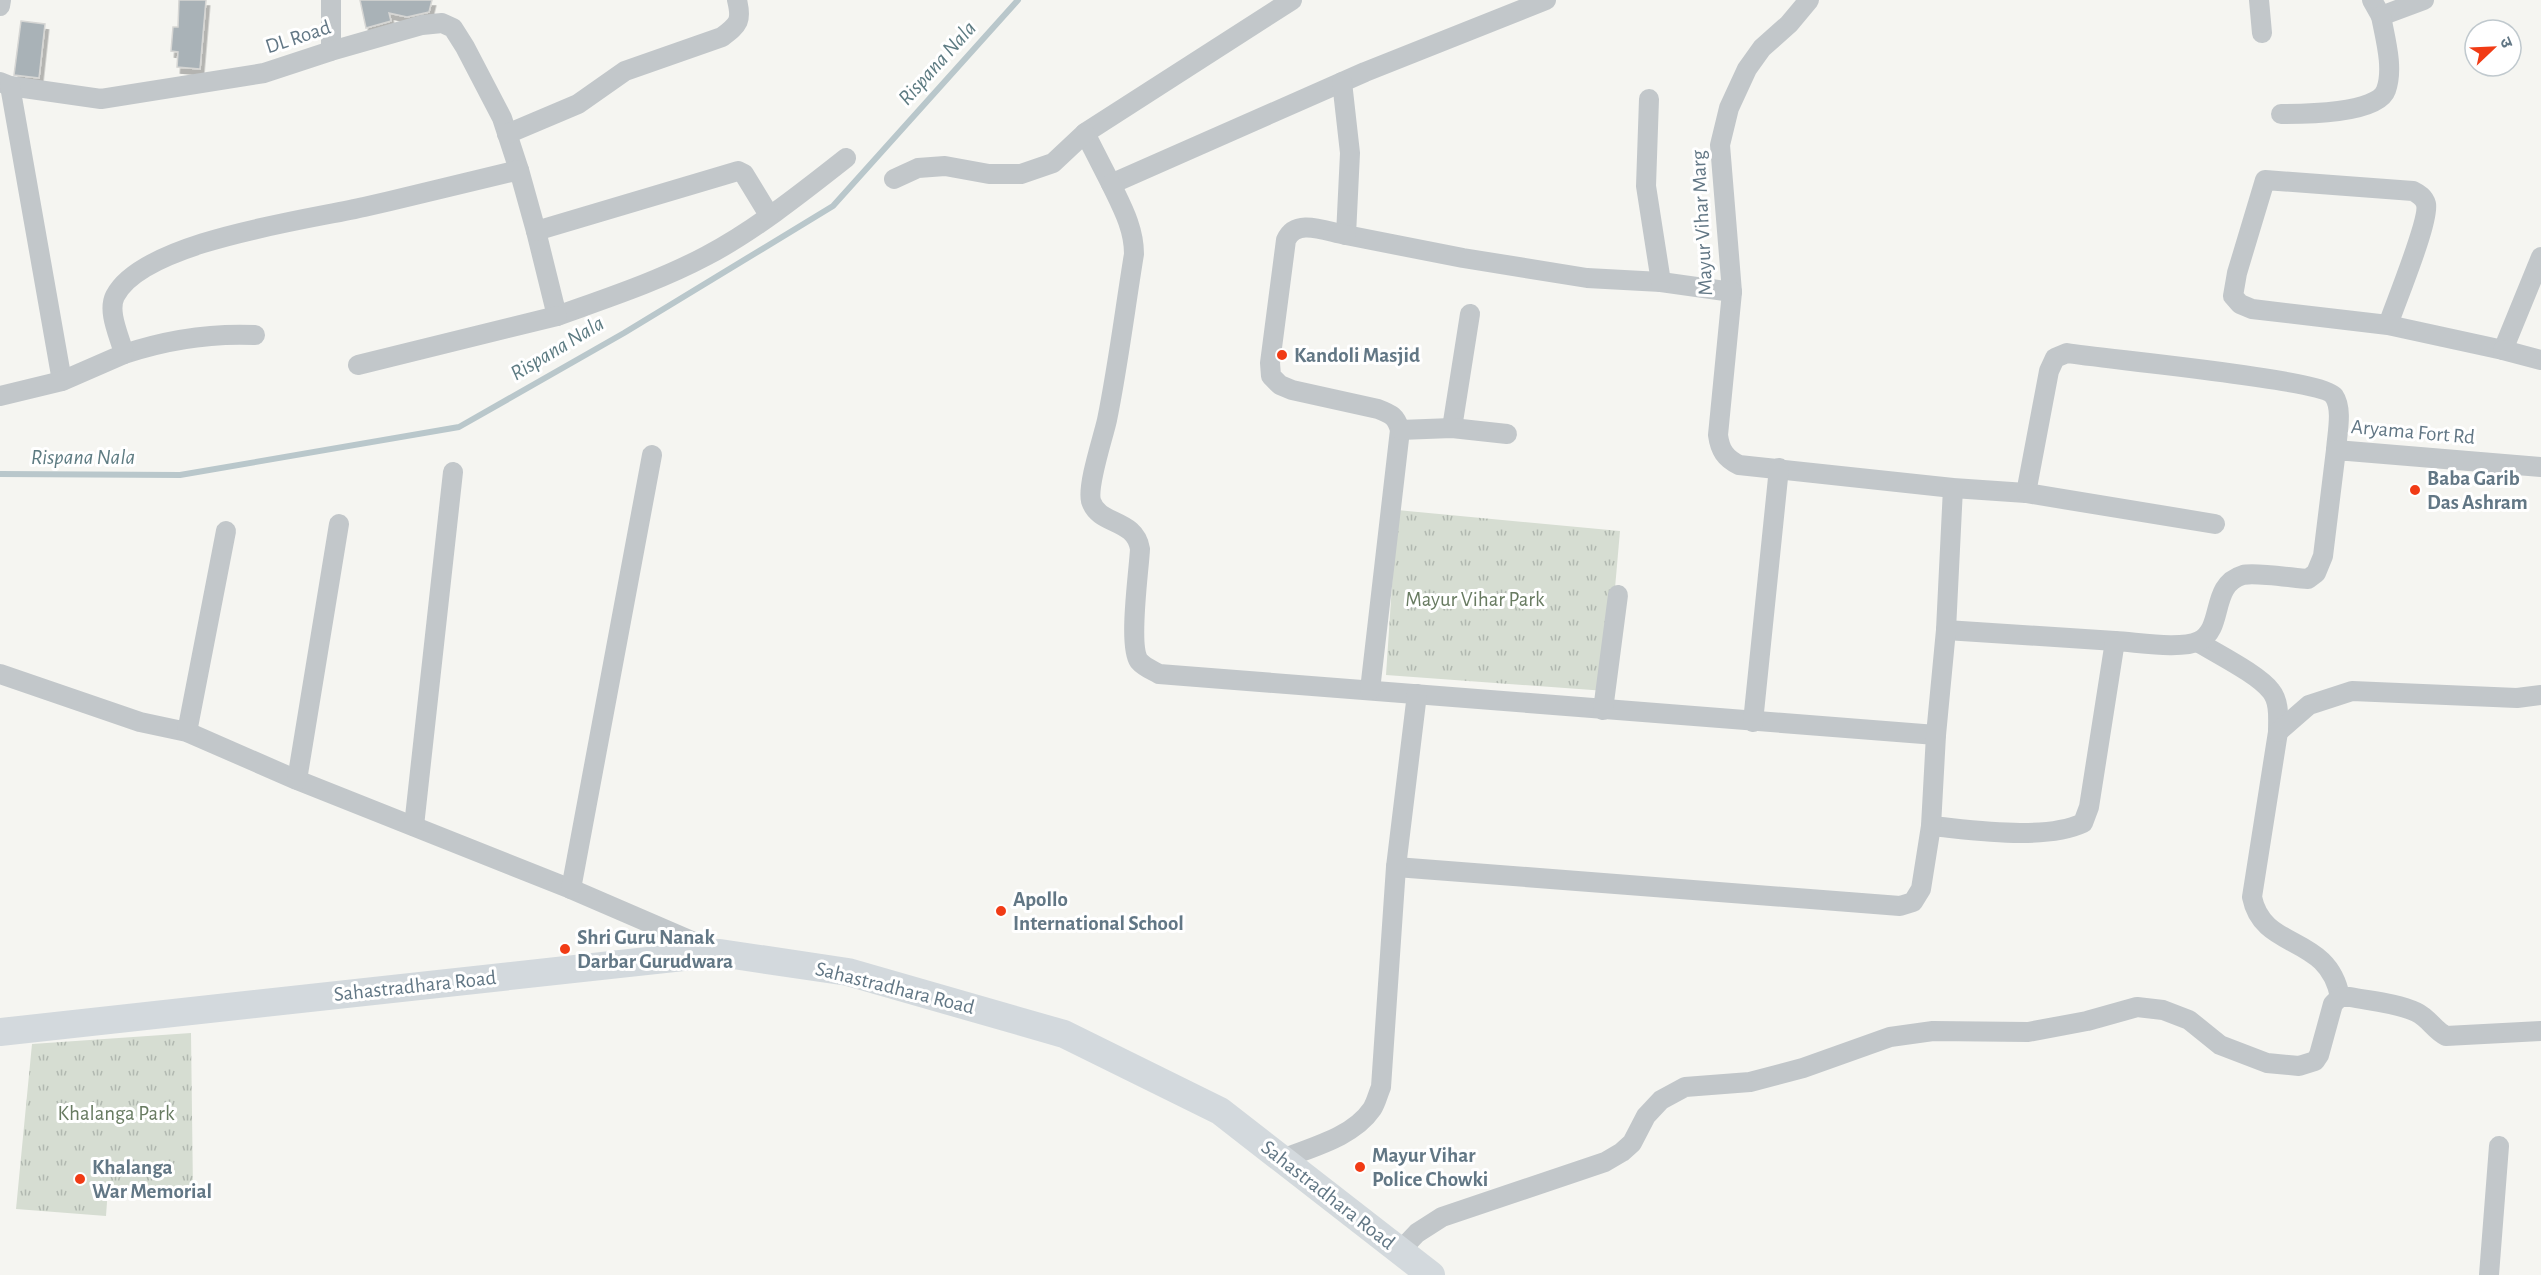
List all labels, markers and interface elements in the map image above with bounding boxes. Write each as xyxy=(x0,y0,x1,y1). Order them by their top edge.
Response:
street label: DL Road xyxy=(263,17,333,57)
water label: Rispana Nala xyxy=(894,17,981,110)
north arrow xyxy=(2463,18,2523,78)
text: उ xyxy=(2497,35,2515,51)
street label: Mayur Vihar Marg xyxy=(1688,149,1716,296)
water label: Rispana Nala xyxy=(507,312,608,385)
place label: Kandoli Masjid xyxy=(1294,345,1420,366)
marker: Kandoli Masjid xyxy=(1275,348,1289,362)
street label: Aryama Fort Rd xyxy=(2350,416,2476,448)
water label: Rispana Nala xyxy=(31,446,135,469)
place label: Baba Garib Das Ashram xyxy=(2427,468,2528,513)
marker: Baba Garib Das Ashram xyxy=(2408,483,2422,497)
park label: Mayur Vihar Park xyxy=(1405,589,1545,610)
place label: Apollo International School xyxy=(1013,889,1184,934)
marker: Apollo International School xyxy=(994,904,1008,918)
place label: Shri Guru Nanak Darbar Gurudwara xyxy=(577,927,733,972)
marker: Shri Guru Nanak Darbar Gurudwara xyxy=(558,942,572,956)
street label: Sahastradhara Road xyxy=(813,958,977,1018)
street label: Sahastradhara Road xyxy=(333,967,497,1005)
park label: Khalanga Park xyxy=(58,1103,175,1124)
street label: Sahastradhara Road xyxy=(1257,1136,1399,1254)
place label: Mayur Vihar Police Chowki xyxy=(1372,1145,1488,1190)
place label: Khalanga War Memorial xyxy=(92,1157,212,1202)
marker: Mayur Vihar Police Chowki xyxy=(1353,1160,1367,1174)
marker: Khalanga War Memorial xyxy=(73,1172,87,1186)

